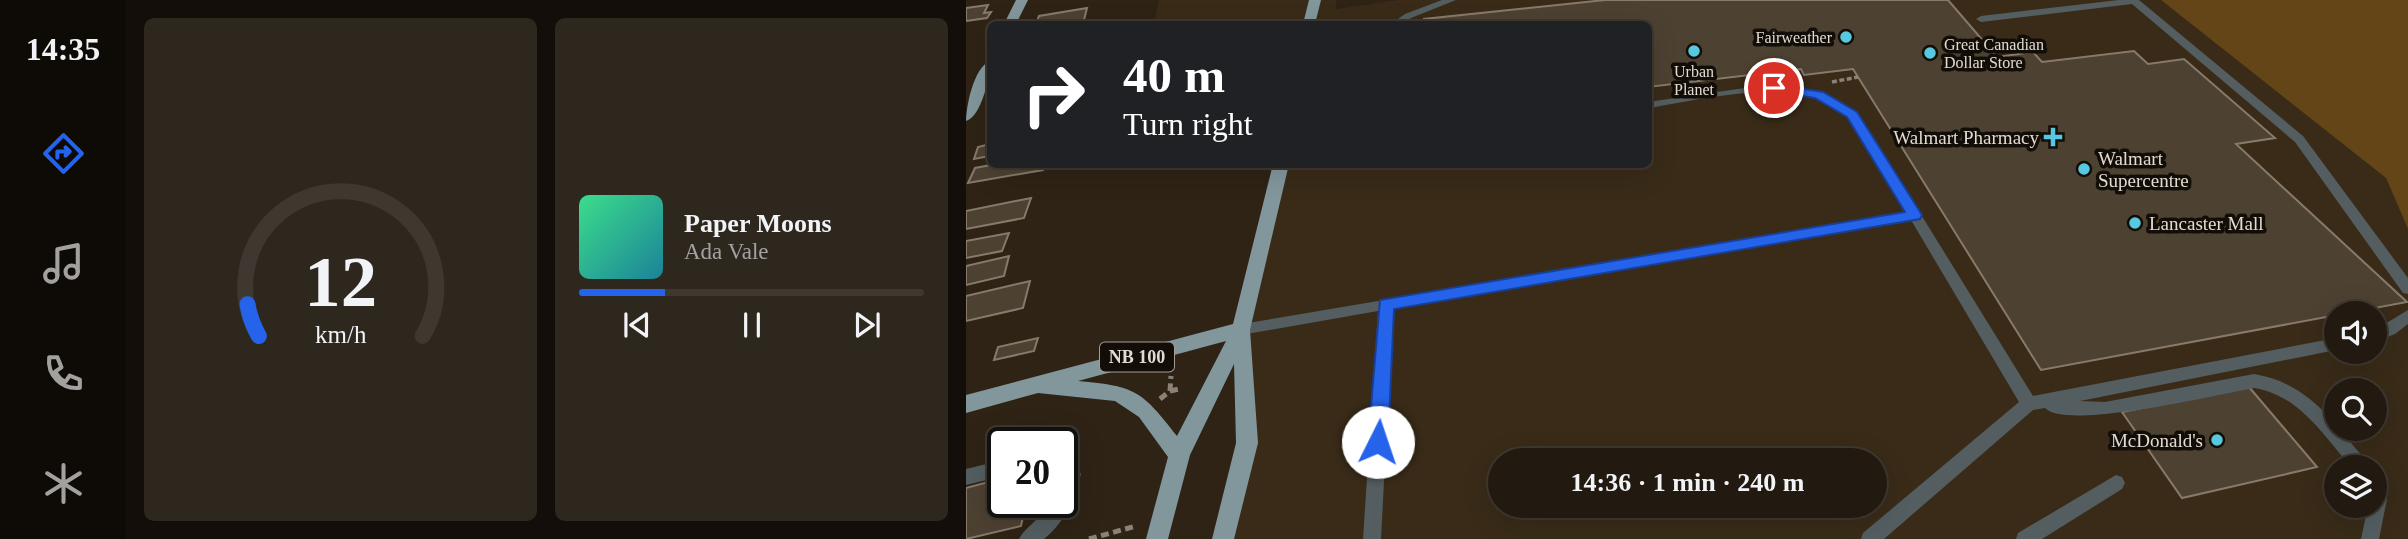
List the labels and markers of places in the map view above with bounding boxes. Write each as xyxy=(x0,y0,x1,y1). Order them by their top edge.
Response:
place label: Fairweather xyxy=(1756,29,1833,46)
marker: Fairweather xyxy=(1838,29,1854,45)
place label: Great Canadian Dollar Store xyxy=(1944,36,2044,71)
marker: Urban Planet xyxy=(1686,43,1702,59)
marker: Great Canadian Dollar Store xyxy=(1922,45,1938,61)
pin xyxy=(1744,58,1804,118)
place label: Urban Planet xyxy=(1674,63,1715,98)
place label: Walmart Pharmacy xyxy=(1893,127,2039,148)
marker: Walmart Pharmacy xyxy=(2045,129,2061,145)
place label: Walmart Supercentre xyxy=(2098,148,2189,191)
marker: Walmart Supercentre xyxy=(2076,161,2092,177)
place label: Lancaster Mall xyxy=(2149,213,2263,234)
marker: Lancaster Mall xyxy=(2127,215,2143,231)
place label: McDonald's xyxy=(2111,430,2203,451)
marker: McDonald's xyxy=(2209,432,2225,448)

